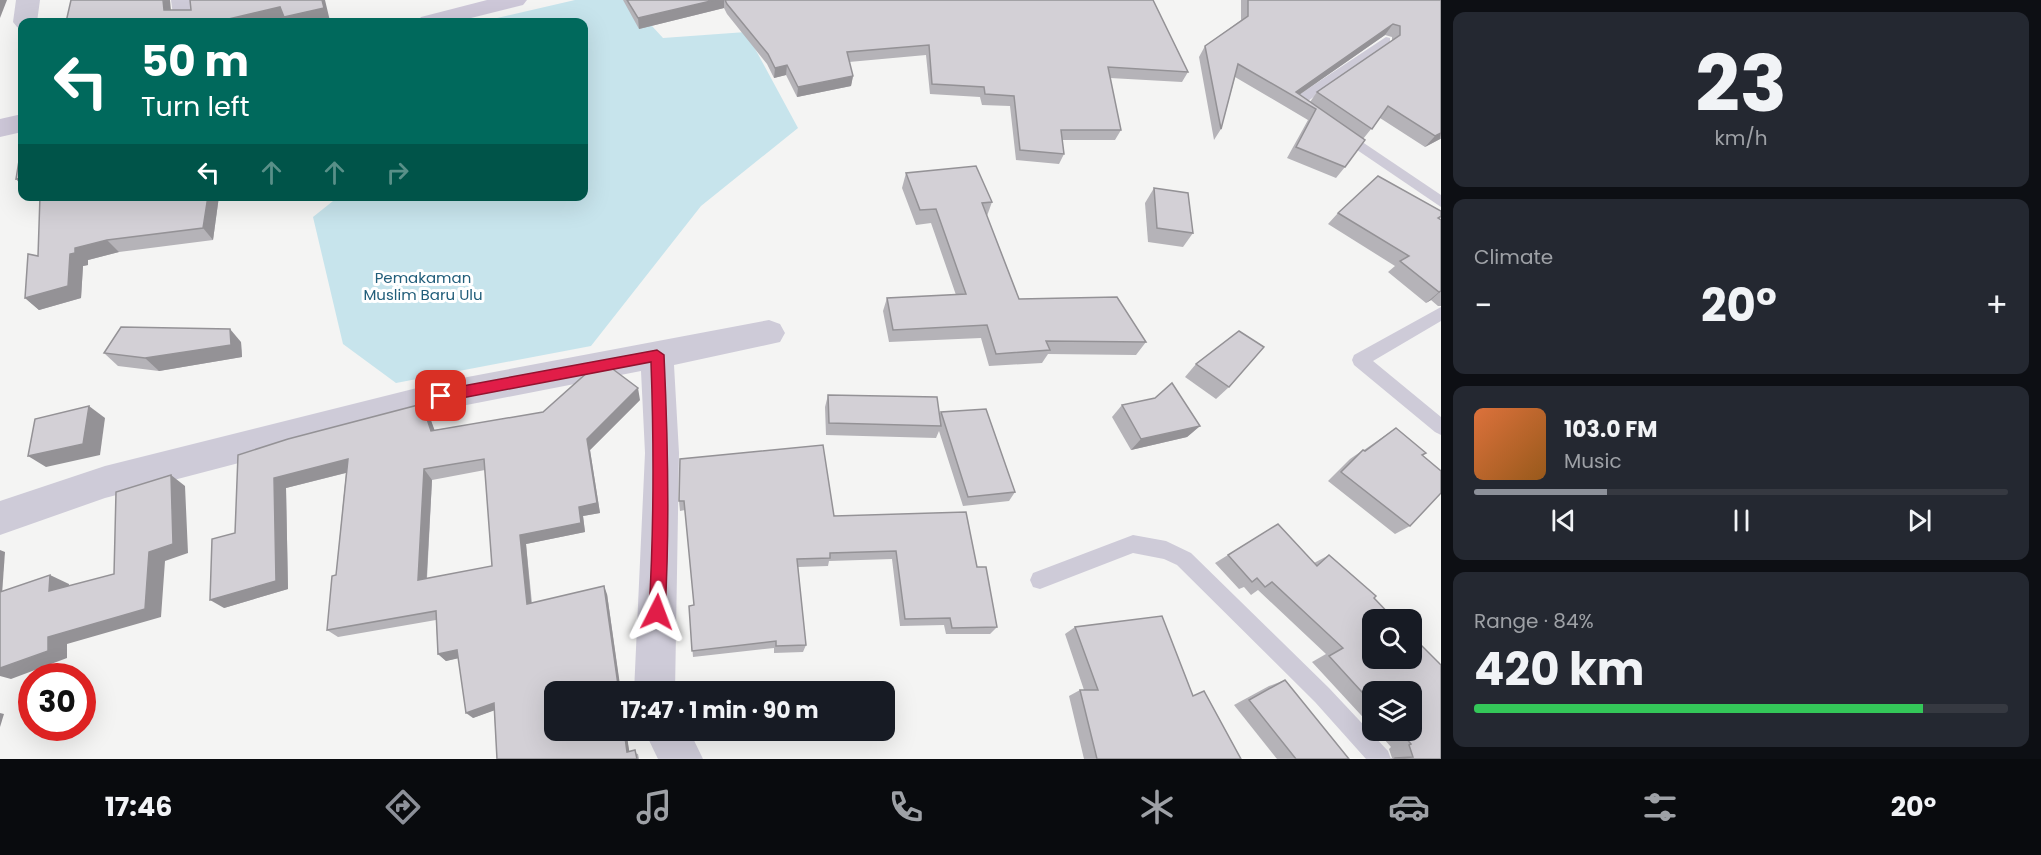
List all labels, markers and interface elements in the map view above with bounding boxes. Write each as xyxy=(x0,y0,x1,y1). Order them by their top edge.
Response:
text: 23 xyxy=(1695,29,1787,138)
text: 50 m xyxy=(141,32,249,91)
icon: left xyxy=(42,42,120,120)
text: Turn left xyxy=(141,88,250,125)
text: km/h xyxy=(1714,124,1768,152)
icon: left xyxy=(192,156,225,189)
icon: ahead xyxy=(255,156,288,189)
icon: ahead xyxy=(318,156,351,189)
icon: right xyxy=(381,156,414,189)
text: Climate xyxy=(1474,243,1553,271)
park label: Pemakaman Muslim Baru Ulu xyxy=(363,267,483,305)
text: 20° xyxy=(1701,274,1777,337)
text: − xyxy=(1474,282,1492,329)
text: + xyxy=(1985,282,2008,329)
pin xyxy=(415,370,466,421)
icon: arrive xyxy=(424,379,457,412)
text: 103.0 FM xyxy=(1564,414,1657,445)
text: Music xyxy=(1564,447,1622,475)
icon: previous xyxy=(1547,504,1580,537)
icon: pause xyxy=(1725,504,1758,537)
icon: next xyxy=(1903,504,1936,537)
position arrow xyxy=(625,580,689,644)
text: Range · 84% xyxy=(1474,607,1594,635)
map controls xyxy=(1362,609,1422,741)
button: search xyxy=(1362,609,1422,669)
text: 420 km xyxy=(1474,638,1645,701)
speed limit sign: 30 xyxy=(18,663,96,741)
button: layers xyxy=(1362,681,1422,741)
text: 17:47 · 1 min · 90 m xyxy=(620,695,819,726)
icon: directions xyxy=(382,786,424,828)
icon: music xyxy=(633,786,675,828)
icon: phone xyxy=(885,786,927,828)
icon: climate xyxy=(1136,786,1178,828)
icon: car xyxy=(1388,786,1430,828)
icon: filters xyxy=(1639,786,1681,828)
text: 17:46 xyxy=(105,788,172,825)
text: 20° xyxy=(1891,788,1936,825)

